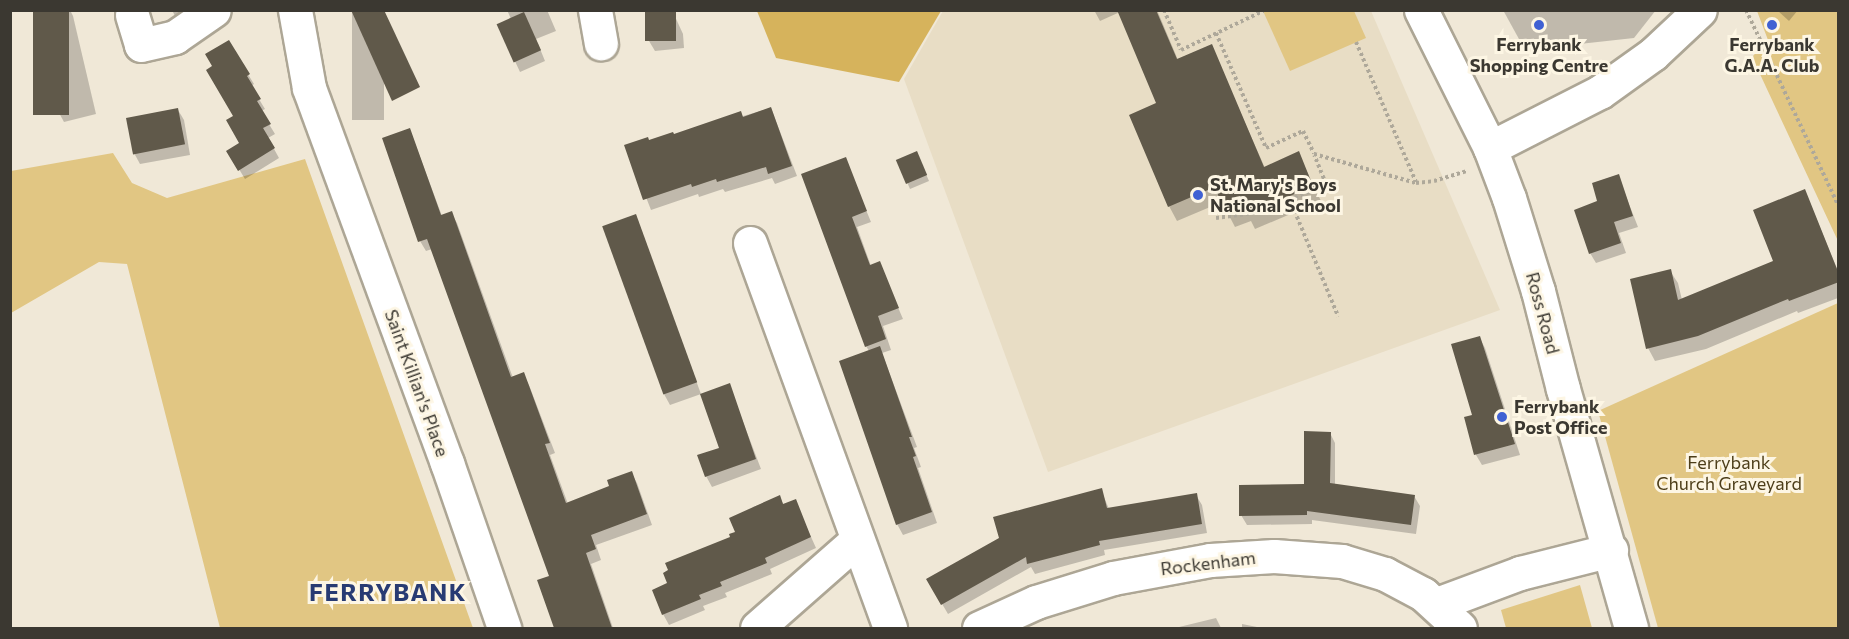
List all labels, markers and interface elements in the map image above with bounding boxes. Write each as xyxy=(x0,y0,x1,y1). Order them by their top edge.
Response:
marker: Ferrybank Shopping Centre xyxy=(1532,18,1546,32)
marker: Ferrybank G.A.A. Club xyxy=(1765,18,1779,32)
place label: Ferrybank Shopping Centre xyxy=(1470,34,1608,76)
place label: Ferrybank G.A.A. Club xyxy=(1725,34,1819,76)
place label: St. Mary's Boys National School xyxy=(1210,174,1341,216)
marker: St. Mary's Boys National School xyxy=(1191,188,1205,202)
street label: Ross Road xyxy=(1522,270,1564,356)
street label: Saint Killian's Place xyxy=(380,307,454,459)
place label: Ferrybank Post Office xyxy=(1514,396,1607,438)
marker: Ferrybank Post Office xyxy=(1495,410,1509,424)
park label: Ferrybank Church Graveyard xyxy=(1656,452,1802,494)
street label: Rockenham xyxy=(1159,546,1257,580)
district label: FERRYBANK xyxy=(309,578,467,606)

